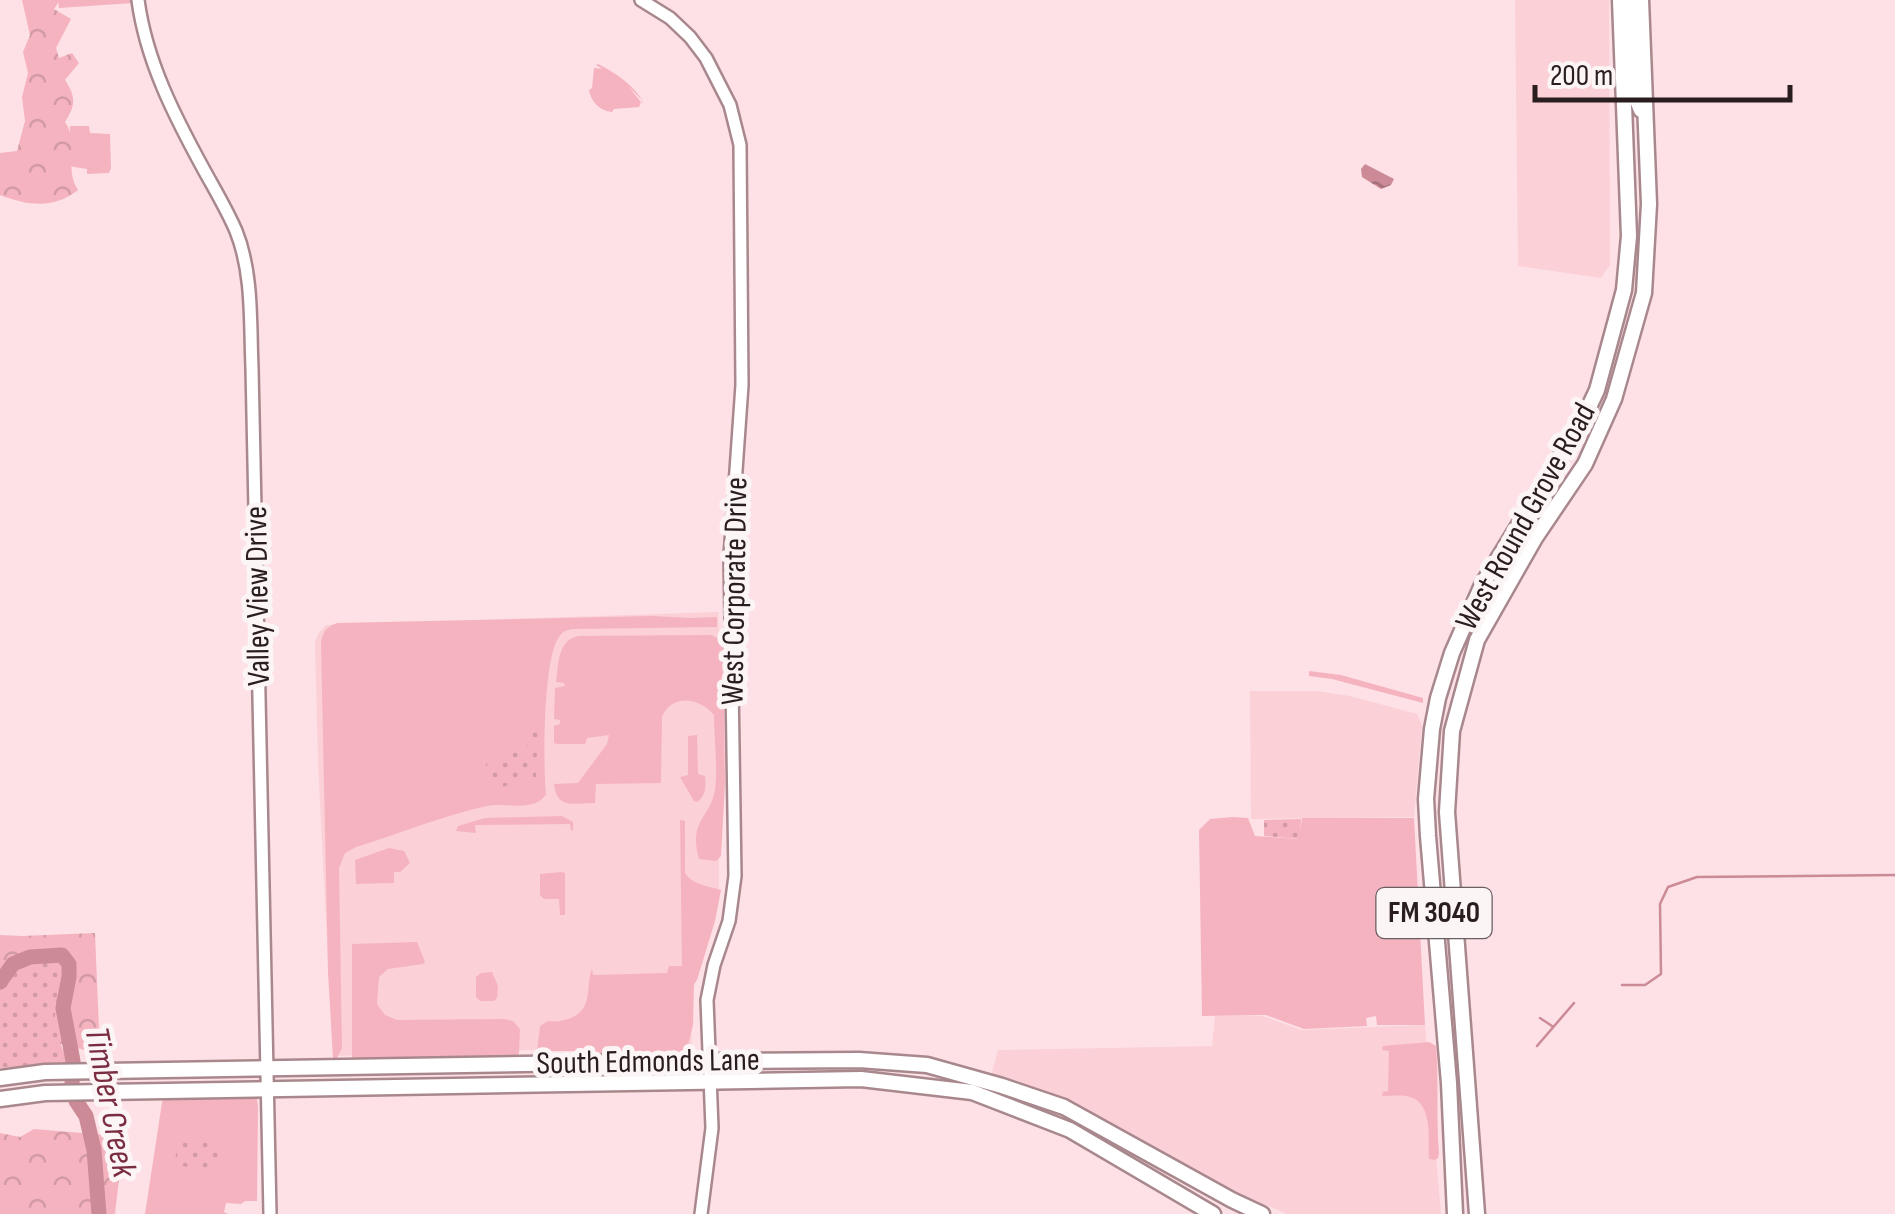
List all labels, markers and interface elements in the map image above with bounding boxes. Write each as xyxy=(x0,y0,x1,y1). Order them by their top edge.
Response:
scale bar xyxy=(1535,40,1790,102)
text: 200 m xyxy=(1550,58,1613,94)
street label: West Round Grove Road xyxy=(1447,397,1605,637)
street label: West Corporate Drive xyxy=(714,477,756,705)
street label: Valley View Drive xyxy=(237,506,279,686)
road number: FM 3040 xyxy=(1376,888,1492,938)
water label: Timber Creek xyxy=(74,1023,146,1181)
street label: South Edmonds Lane xyxy=(536,1041,760,1083)

